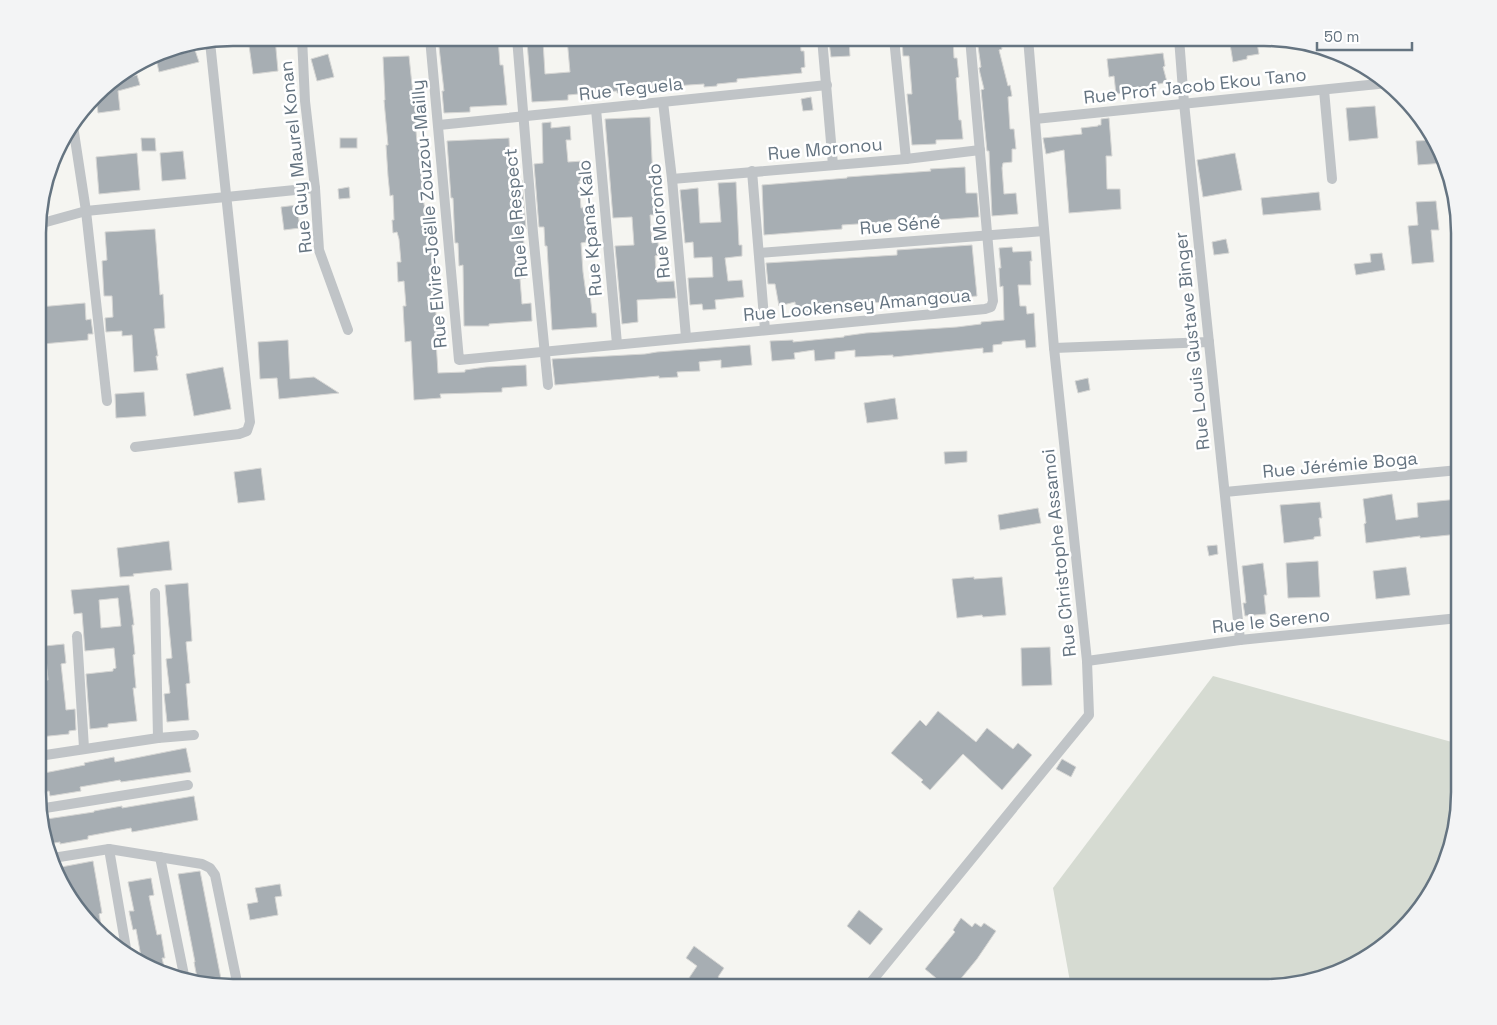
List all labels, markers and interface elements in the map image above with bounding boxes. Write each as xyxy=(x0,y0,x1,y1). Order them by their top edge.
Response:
scale bar xyxy=(1317,20,1412,52)
text: 50 m xyxy=(1324,27,1359,46)
street label: Rue Guy Maurel Konan xyxy=(274,60,317,254)
street label: Rue Prof Jacob Ekou Tano xyxy=(1082,62,1307,109)
street label: Rue Teguela xyxy=(578,72,684,105)
street label: Rue Elvire-Joëlle Zouzou-Mailly xyxy=(405,79,452,349)
street label: Rue Moronou xyxy=(767,132,883,165)
street label: Rue le Respect xyxy=(498,147,533,279)
street label: Rue Kpana-Kalo xyxy=(572,159,607,297)
street label: Rue Morondo xyxy=(642,162,675,280)
street label: Rue Séné xyxy=(859,210,941,239)
street label: Rue Louis Gustave Binger xyxy=(1169,231,1214,451)
street label: Rue Lookensey Amangoua xyxy=(742,283,972,326)
street label: Rue Jérémie Boga xyxy=(1261,446,1419,483)
street label: Rue Christophe Assamoi xyxy=(1036,448,1081,658)
street label: Rue le Sereno xyxy=(1211,603,1331,638)

